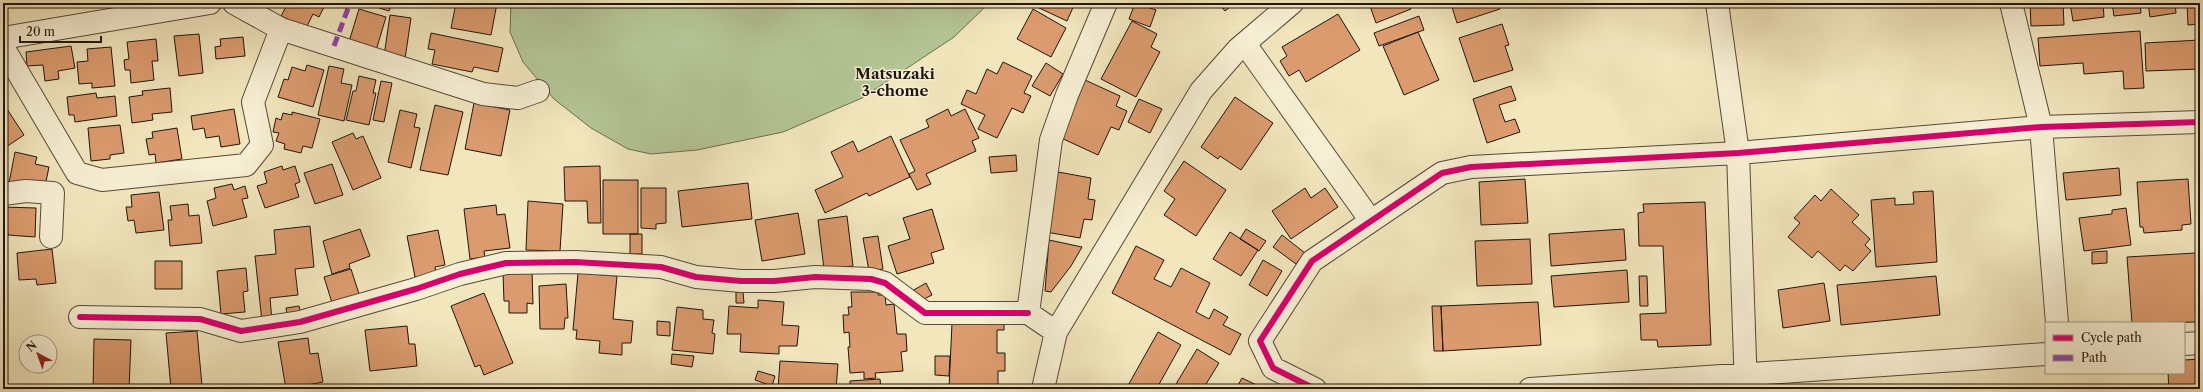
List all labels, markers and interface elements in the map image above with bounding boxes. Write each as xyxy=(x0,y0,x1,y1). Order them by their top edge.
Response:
scale bar xyxy=(20,18,101,44)
text: 20 m xyxy=(26,24,55,39)
district label: Matsuzaki 3-chome xyxy=(855,64,936,100)
legend xyxy=(2045,322,2185,374)
text: Cycle path xyxy=(2081,330,2142,345)
north arrow xyxy=(18,334,58,374)
text: N xyxy=(23,338,40,355)
text: Path xyxy=(2081,350,2107,365)

